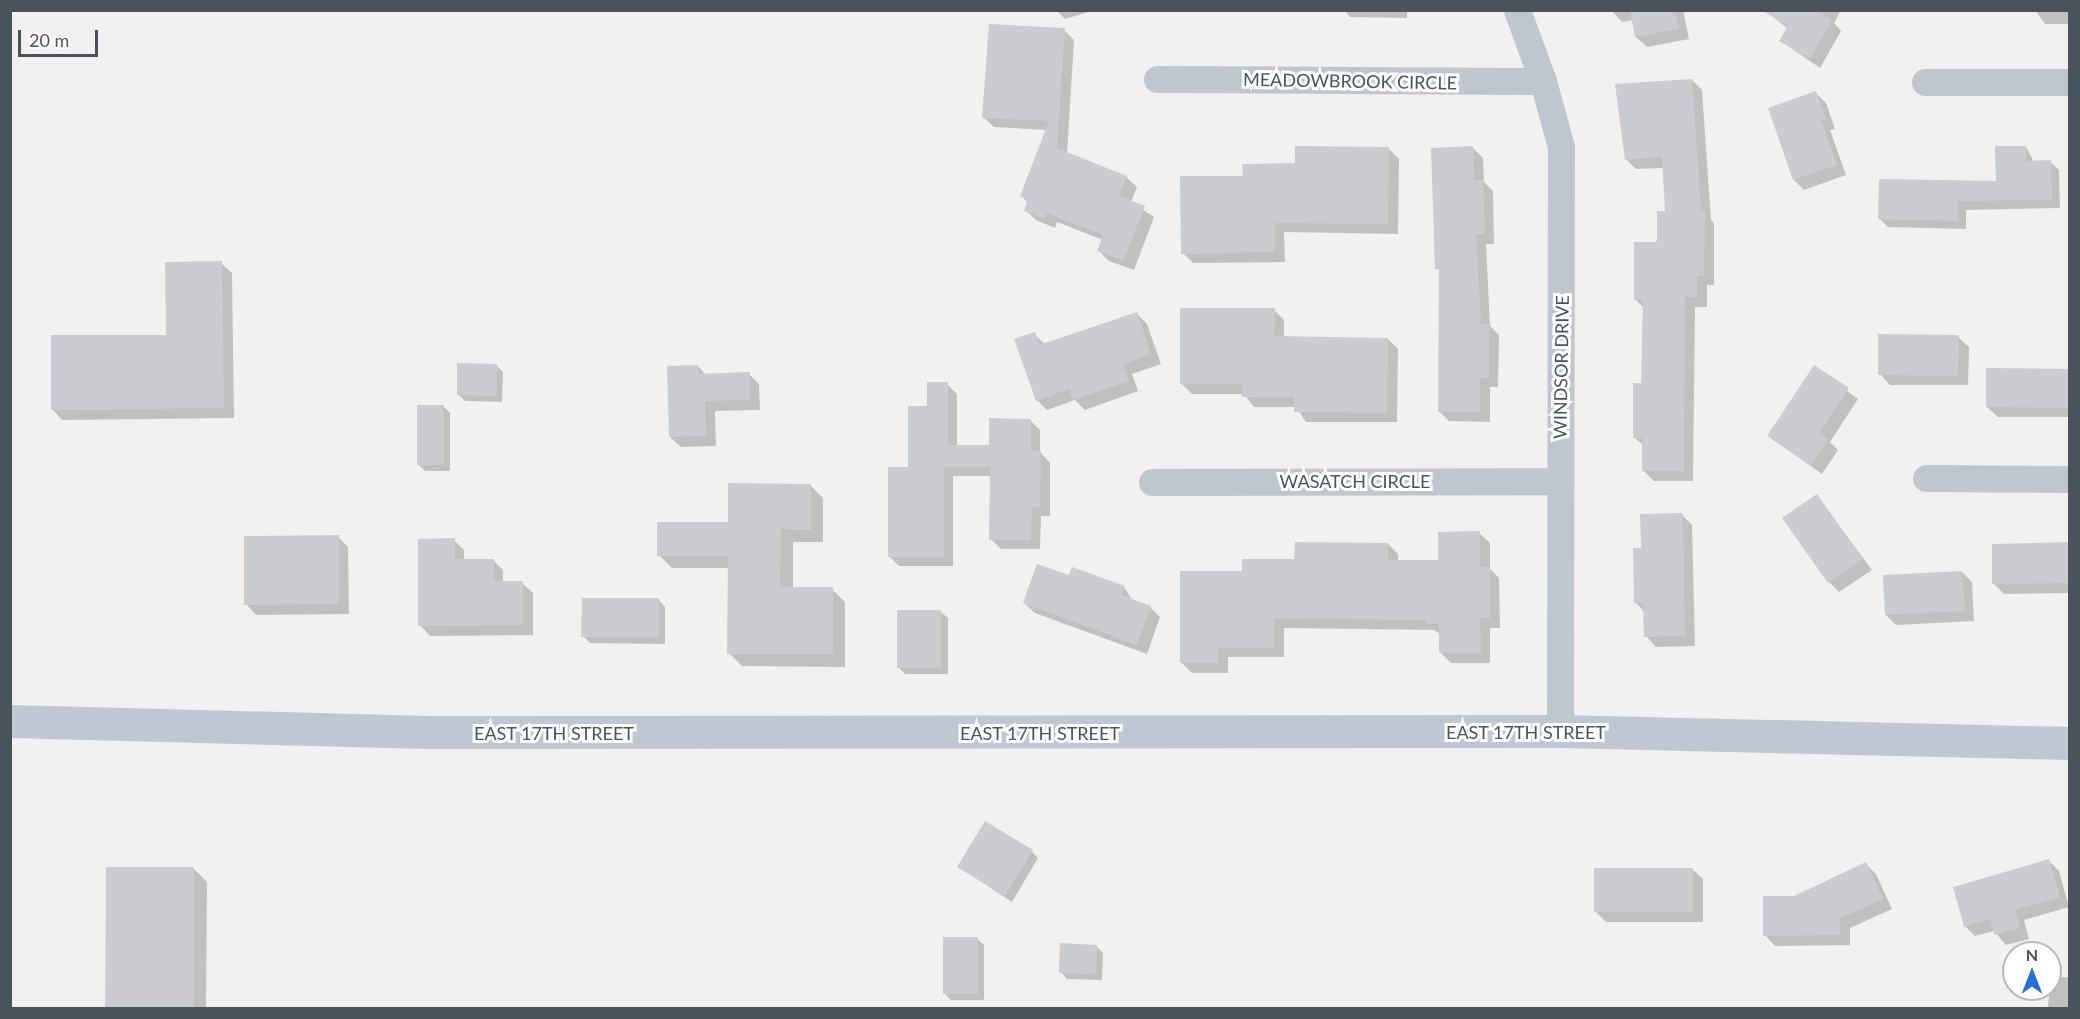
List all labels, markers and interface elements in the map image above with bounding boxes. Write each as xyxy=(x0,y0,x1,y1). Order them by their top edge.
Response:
scale bar xyxy=(21,18,100,56)
text: 20 m xyxy=(29,29,69,51)
street label: MEADOWBROOK CIRCLE xyxy=(1243,68,1457,94)
street label: WINDSOR DRIVE xyxy=(1549,295,1573,439)
street label: WASATCH CIRCLE xyxy=(1280,470,1430,492)
street label: EAST 17TH STREET xyxy=(1446,721,1606,743)
street label: EAST 17TH STREET xyxy=(474,722,634,744)
street label: EAST 17TH STREET xyxy=(960,722,1120,744)
north arrow xyxy=(2002,941,2062,1001)
text: N xyxy=(2026,945,2038,964)

